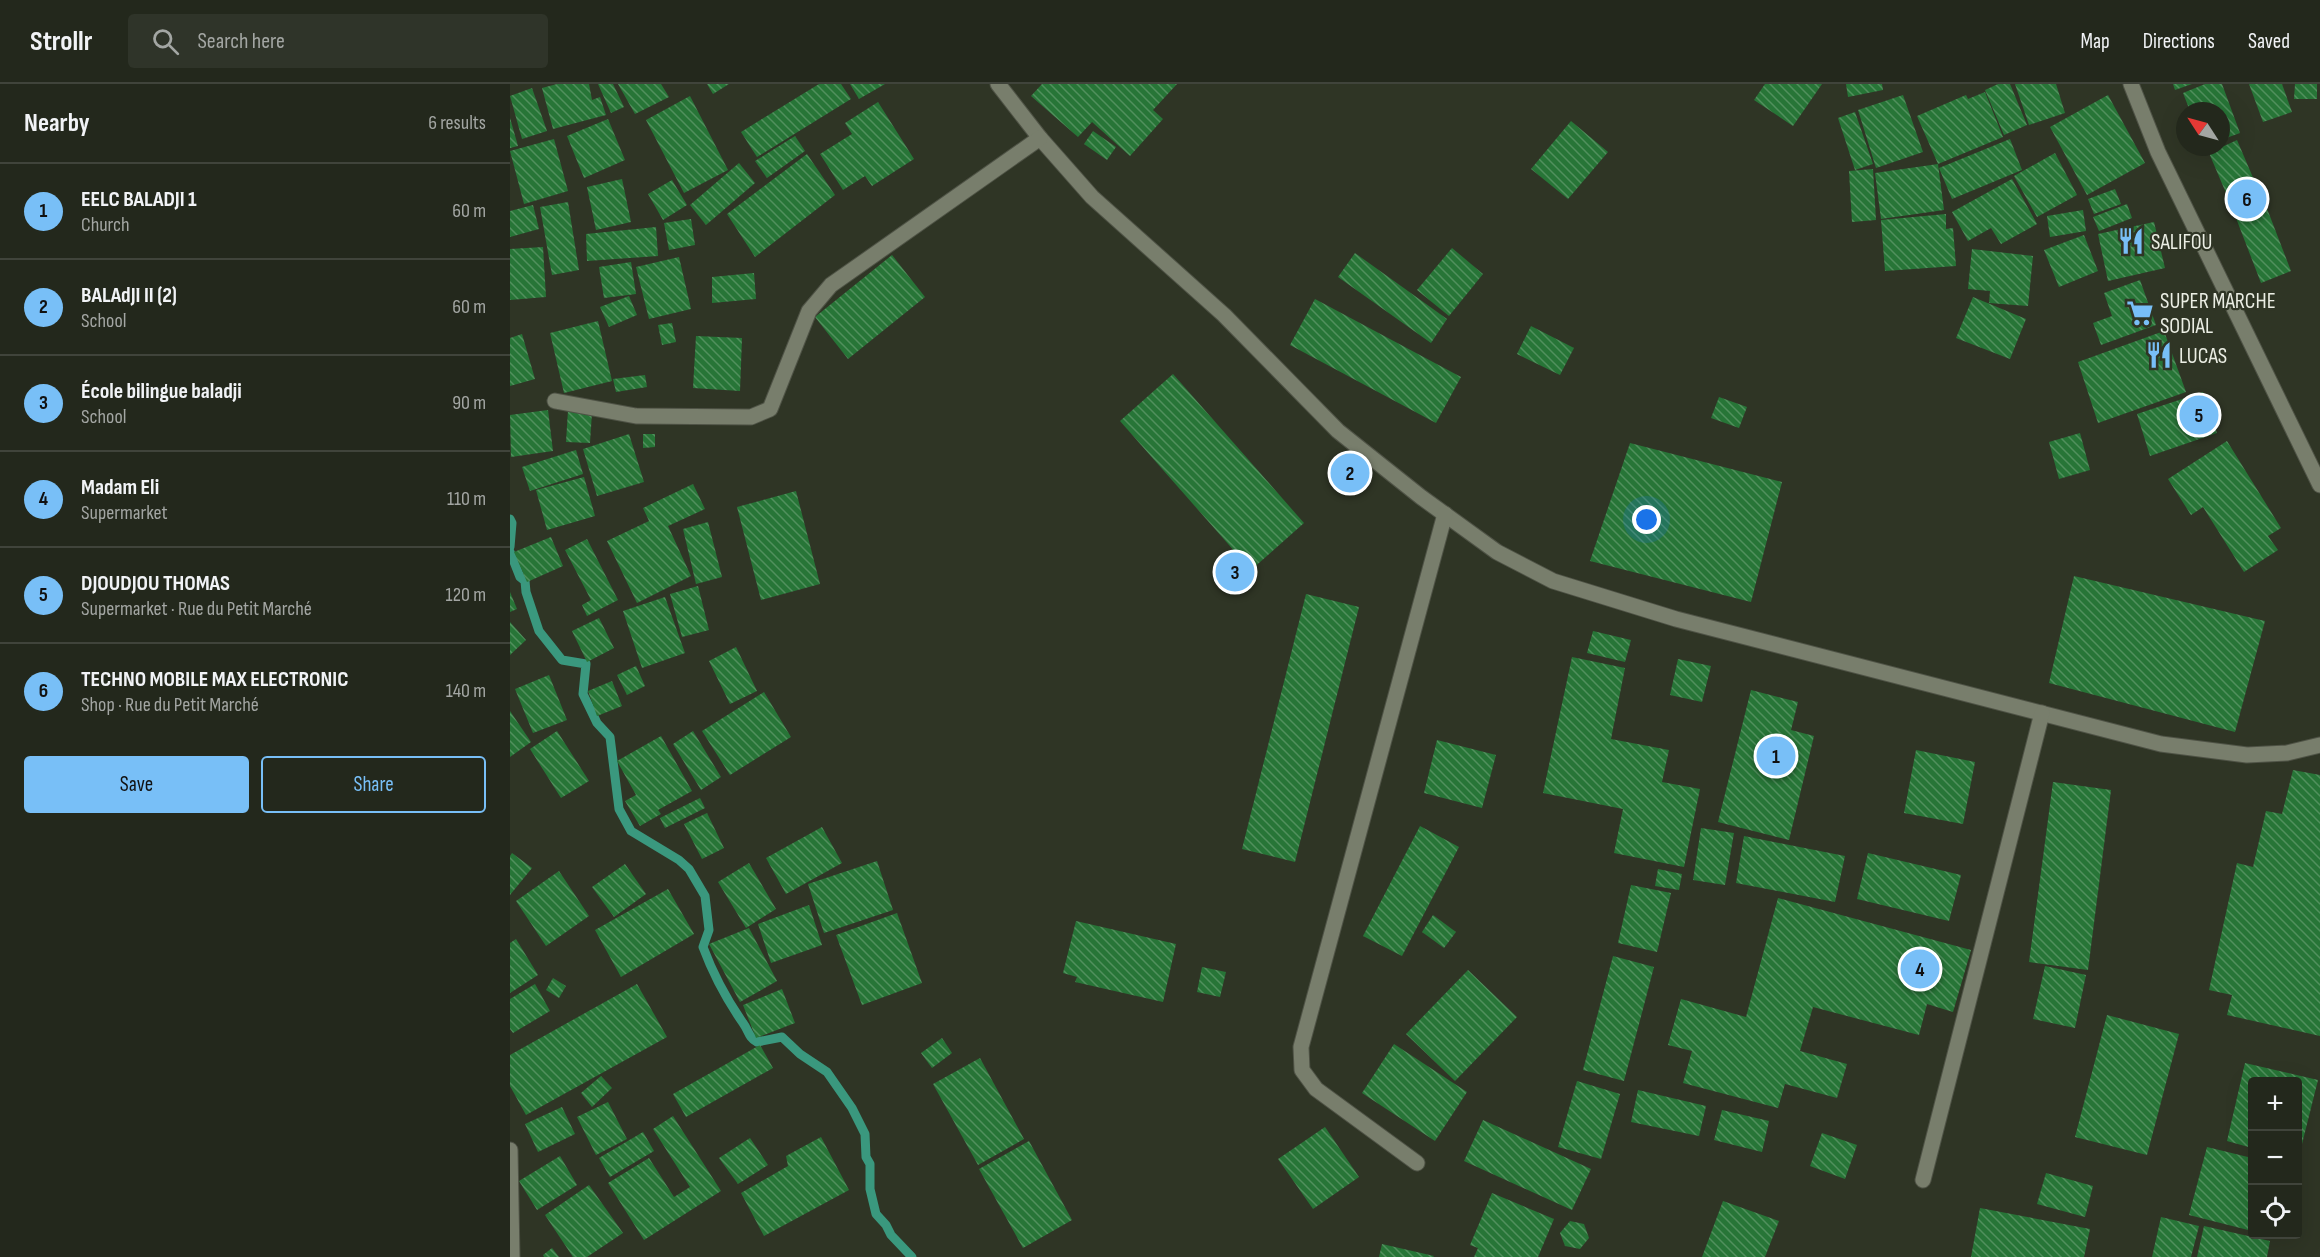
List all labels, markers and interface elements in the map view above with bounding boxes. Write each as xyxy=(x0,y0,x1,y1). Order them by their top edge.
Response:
search box xyxy=(128,14,548,68)
text: Strollr xyxy=(30,25,92,58)
icon: search xyxy=(149,25,182,58)
text: Search here xyxy=(197,28,285,55)
text: Map xyxy=(2080,29,2110,54)
text: Directions xyxy=(2143,29,2215,54)
text: Saved xyxy=(2248,29,2290,54)
north arrow xyxy=(2176,102,2230,156)
text: Nearby xyxy=(24,108,90,139)
text: 6 results xyxy=(428,111,486,135)
pin: 6 xyxy=(2228,176,2266,222)
text: EELC BALADJI 1 xyxy=(81,186,197,213)
text: 1 xyxy=(40,199,47,223)
text: 60 m xyxy=(452,199,486,223)
text: Church xyxy=(81,213,130,237)
restaurant icon: SALIFOU xyxy=(2116,226,2146,256)
place label: SALIFOU xyxy=(2151,229,2213,256)
text: BALAdJI II (2) xyxy=(81,282,177,309)
place label: SUPER MARCHE SODIAL xyxy=(2160,288,2276,340)
text: 2 xyxy=(39,295,48,319)
text: 60 m xyxy=(452,295,486,319)
supermarket icon: SUPER MARCHE SODIAL xyxy=(2125,298,2155,328)
text: School xyxy=(81,309,126,333)
restaurant icon: LUCAS xyxy=(2144,340,2174,370)
place label: LUCAS xyxy=(2179,343,2227,370)
text: École bilingue baladji xyxy=(81,378,242,405)
text: 3 xyxy=(39,391,48,415)
text: 90 m xyxy=(452,391,486,415)
pin: 5 xyxy=(2180,392,2218,438)
text: School xyxy=(81,405,126,429)
pin: 2 xyxy=(1330,450,1370,496)
text: Madam Eli xyxy=(81,474,159,501)
text: 4 xyxy=(39,487,48,511)
text: 110 m xyxy=(447,487,486,511)
text: Supermarket xyxy=(81,501,168,525)
your location xyxy=(1632,505,1661,534)
pin: 3 xyxy=(1216,550,1254,594)
text: DJOUDJOU THOMAS xyxy=(81,570,230,597)
text: 5 xyxy=(39,583,48,607)
text: 120 m xyxy=(446,583,486,607)
text: Supermarket · Rue du Petit Marché xyxy=(81,597,312,621)
text: TECHNO MOBILE MAX ELECTRONIC xyxy=(81,666,348,693)
text: 6 xyxy=(39,679,48,703)
text: 140 m xyxy=(446,679,486,703)
text: Shop · Rue du Petit Marché xyxy=(81,693,259,717)
pin: 1 xyxy=(1756,734,1796,778)
button: Save xyxy=(24,756,249,813)
button: Share xyxy=(261,756,486,813)
pin: 4 xyxy=(1900,946,1940,992)
map controls xyxy=(2248,1077,2302,1239)
button: + xyxy=(2248,1077,2302,1131)
button: − xyxy=(2248,1131,2302,1185)
button: locate xyxy=(2248,1185,2302,1239)

